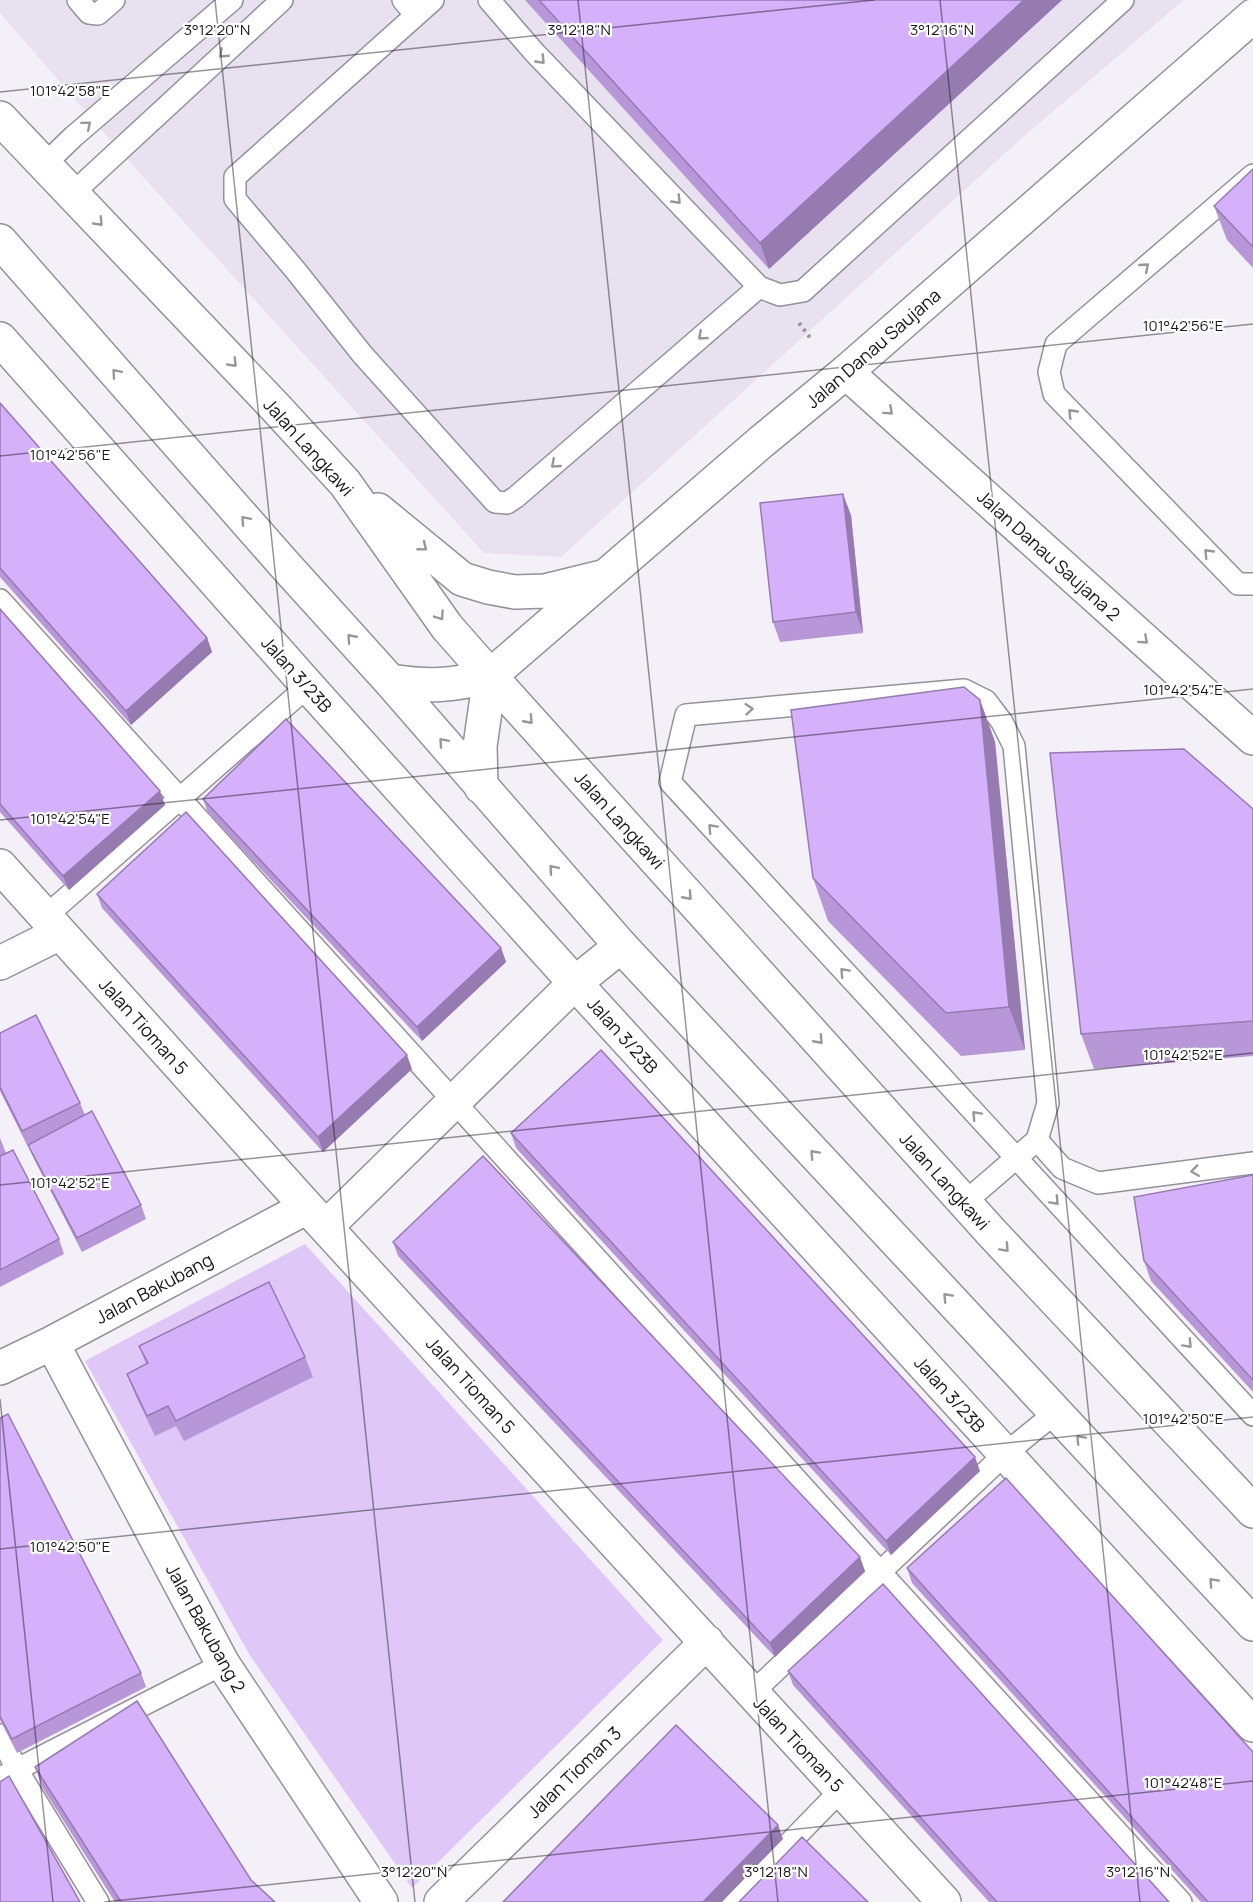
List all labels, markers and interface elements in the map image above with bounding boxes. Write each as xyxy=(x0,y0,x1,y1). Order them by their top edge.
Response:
text: 3°12'20"N xyxy=(184,19,250,40)
text: 3°12'18"N xyxy=(547,19,611,40)
text: 3°12'16"N xyxy=(910,19,974,40)
one-way arrow xyxy=(220,47,230,58)
one-way arrow xyxy=(534,53,545,64)
text: 101°42'58"E xyxy=(30,80,110,101)
one-way arrow xyxy=(80,121,91,132)
one-way arrow xyxy=(669,192,680,203)
one-way arrow xyxy=(92,216,103,226)
one-way arrow xyxy=(1138,264,1149,275)
street label: Jalan Danau Saujana xyxy=(801,283,945,413)
text: 101°42'56"E xyxy=(1143,315,1223,336)
one-way arrow xyxy=(698,329,709,340)
one-way arrow xyxy=(226,356,237,367)
one-way arrow xyxy=(113,369,124,380)
street label: Jalan Langkawi xyxy=(259,393,359,501)
one-way arrow xyxy=(882,404,893,415)
one-way arrow xyxy=(1068,409,1079,419)
text: 101°42'56"E xyxy=(30,444,110,465)
one-way arrow xyxy=(551,457,562,468)
street label: Jalan Danau Saujana 2 xyxy=(972,484,1126,626)
one-way arrow xyxy=(241,516,252,527)
one-way arrow xyxy=(416,539,427,550)
one-way arrow xyxy=(1204,549,1215,560)
one-way arrow xyxy=(433,610,444,621)
street label: Jalan 3/23B xyxy=(256,631,338,717)
one-way arrow xyxy=(1137,633,1148,644)
one-way arrow xyxy=(347,634,358,644)
text: 101°42'54"E xyxy=(1143,679,1223,700)
one-way arrow xyxy=(745,703,754,716)
one-way arrow xyxy=(522,713,533,724)
one-way arrow xyxy=(439,738,450,749)
street label: Jalan Langkawi xyxy=(570,766,670,874)
text: 101°42'54"E xyxy=(30,808,110,829)
one-way arrow xyxy=(708,824,719,835)
one-way arrow xyxy=(549,865,560,876)
one-way arrow xyxy=(681,889,692,899)
one-way arrow xyxy=(840,968,851,978)
street label: Jalan Tioman 5 xyxy=(94,972,194,1080)
street label: Jalan 3/23B xyxy=(582,992,664,1078)
one-way arrow xyxy=(812,1034,823,1044)
text: 101°42'52"E xyxy=(1143,1044,1223,1065)
one-way arrow xyxy=(972,1111,983,1122)
street label: Jalan Langkawi xyxy=(895,1127,995,1235)
one-way arrow xyxy=(810,1150,821,1161)
one-way arrow xyxy=(1190,1164,1200,1176)
text: 101°42'52"E xyxy=(30,1172,110,1193)
one-way arrow xyxy=(1048,1194,1059,1205)
one-way arrow xyxy=(998,1241,1009,1252)
street label: Jalan Bakubang xyxy=(91,1247,217,1329)
one-way arrow xyxy=(943,1293,954,1303)
street label: Jalan Tioman 5 xyxy=(421,1331,521,1439)
one-way arrow xyxy=(1181,1337,1192,1348)
street label: Jalan 3/23B xyxy=(909,1351,991,1437)
text: 101°42'50"E xyxy=(1143,1408,1223,1429)
one-way arrow xyxy=(1076,1436,1087,1447)
text: 101°42'50"E xyxy=(30,1536,110,1557)
street label: Jalan Bakubang 2 xyxy=(161,1559,251,1697)
one-way arrow xyxy=(1209,1578,1220,1588)
street label: Jalan Tioman 5 xyxy=(748,1691,850,1797)
street label: Jalan Tioman 3 xyxy=(522,1721,626,1823)
text: 101°42'48"E xyxy=(1144,1772,1222,1793)
text: 3°12'20"N xyxy=(381,1861,447,1882)
text: 3°12'18"N xyxy=(744,1861,808,1882)
text: 3°12'16"N xyxy=(1106,1861,1170,1882)

